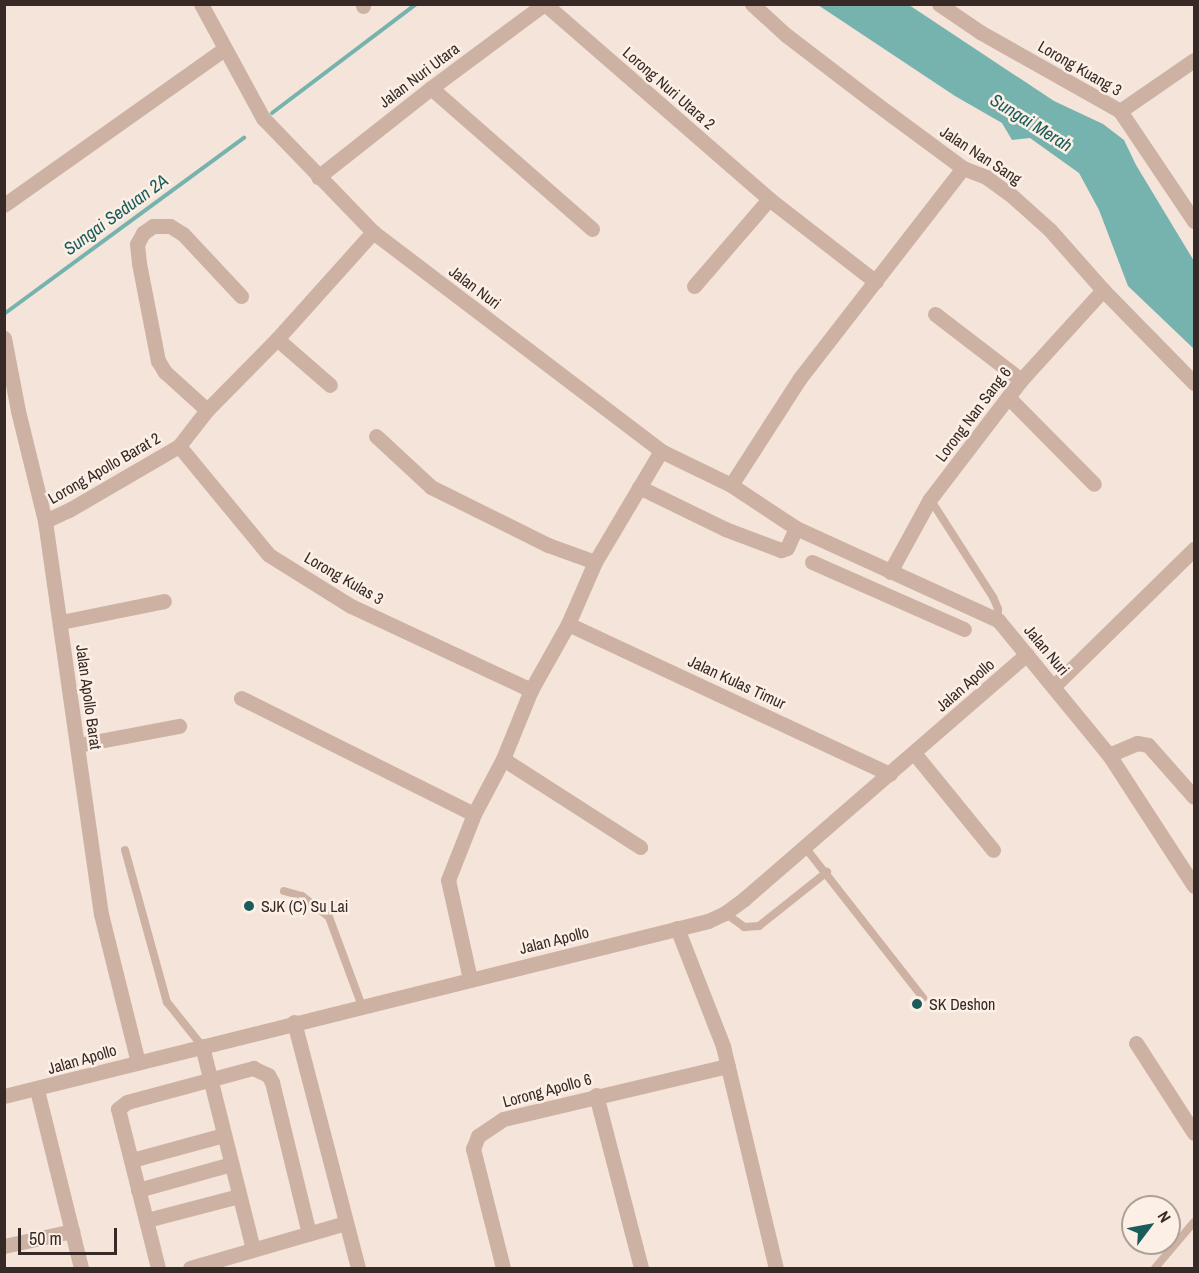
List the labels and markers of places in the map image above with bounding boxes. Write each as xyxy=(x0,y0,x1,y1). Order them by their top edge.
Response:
place label: SJK (C) Su Lai xyxy=(261,896,349,916)
marker: SJK (C) Su Lai xyxy=(242,899,256,913)
place label: SK Deshon xyxy=(929,994,995,1014)
marker: SK Deshon xyxy=(910,997,924,1011)

